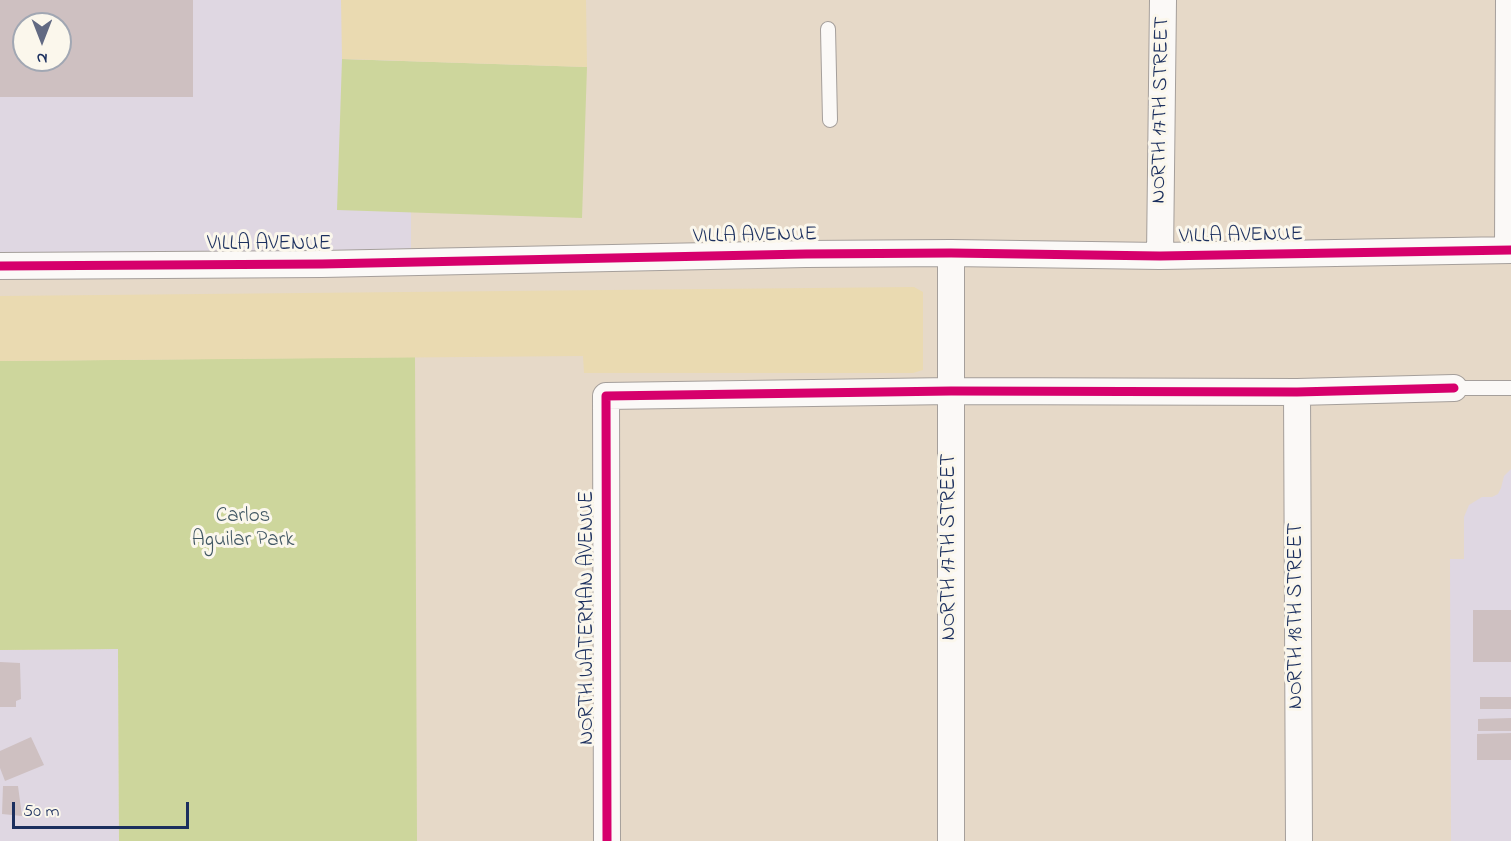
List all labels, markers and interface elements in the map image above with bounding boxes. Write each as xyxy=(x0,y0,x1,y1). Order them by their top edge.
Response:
north arrow xyxy=(12,12,72,72)
street label: NORTH 17TH STREET xyxy=(1148,16,1176,204)
text: N xyxy=(37,46,47,70)
street label: VILLA AVENUE xyxy=(693,223,817,251)
street label: VILLA AVENUE xyxy=(1179,223,1303,251)
street label: VILLA AVENUE xyxy=(207,233,331,259)
street label: NORTH 17TH STREET xyxy=(938,453,964,641)
street label: NORTH WATERMAN AVENUE xyxy=(576,491,602,745)
park label: Carlos Aguilar Park xyxy=(192,505,294,555)
street label: NORTH 18TH STREET xyxy=(1285,523,1311,709)
scale bar xyxy=(15,790,192,828)
text: 50 m xyxy=(23,799,60,825)

